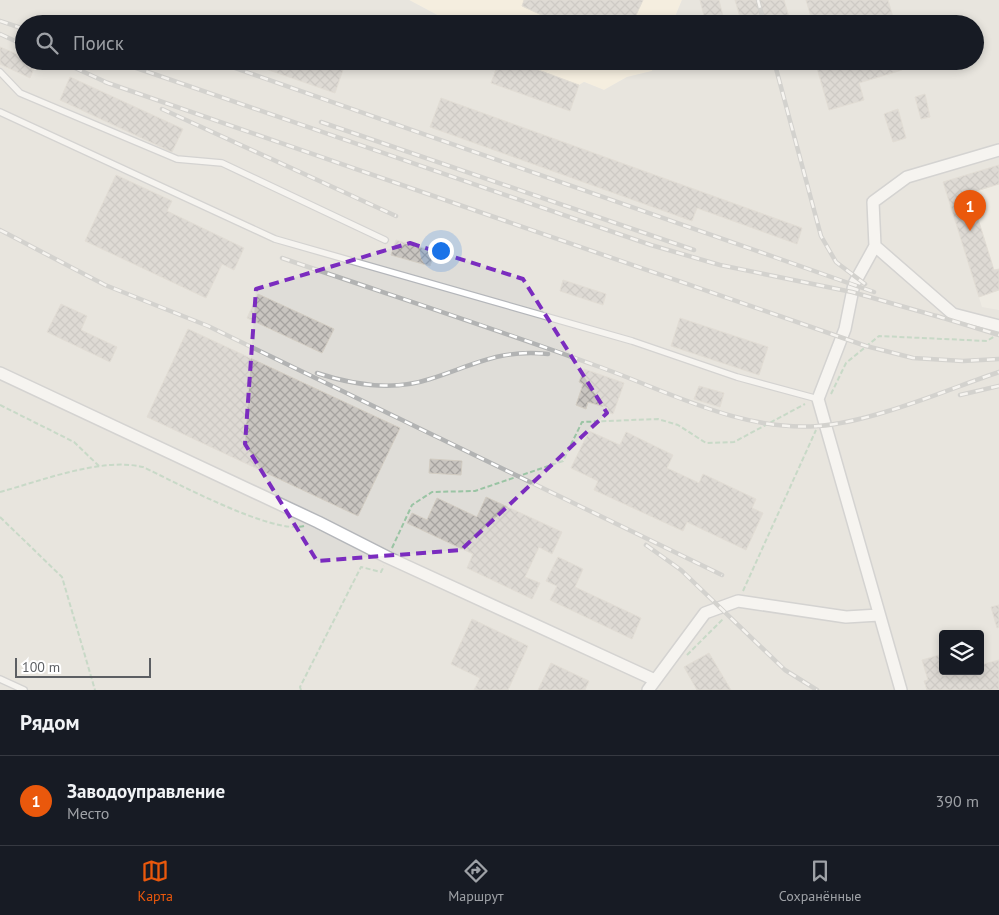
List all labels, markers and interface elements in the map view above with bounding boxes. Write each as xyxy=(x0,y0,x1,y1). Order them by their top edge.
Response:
search box xyxy=(15,15,984,70)
icon: search xyxy=(33,29,61,57)
text: Поиск xyxy=(73,31,124,55)
pin: 1 xyxy=(954,190,986,231)
your location xyxy=(428,238,454,264)
map controls xyxy=(939,630,984,675)
button: layers xyxy=(939,630,984,675)
scale bar xyxy=(15,655,151,678)
text: 100 m xyxy=(22,658,60,676)
text: Рядом xyxy=(20,709,79,736)
text: Заводоуправление xyxy=(67,779,225,803)
text: 1 xyxy=(31,791,41,811)
text: 390 m xyxy=(936,791,979,811)
text: Место xyxy=(67,803,109,823)
tab: Карта xyxy=(138,857,173,905)
tab: Маршрут xyxy=(448,857,504,905)
tab: Сохранённые xyxy=(779,857,861,905)

